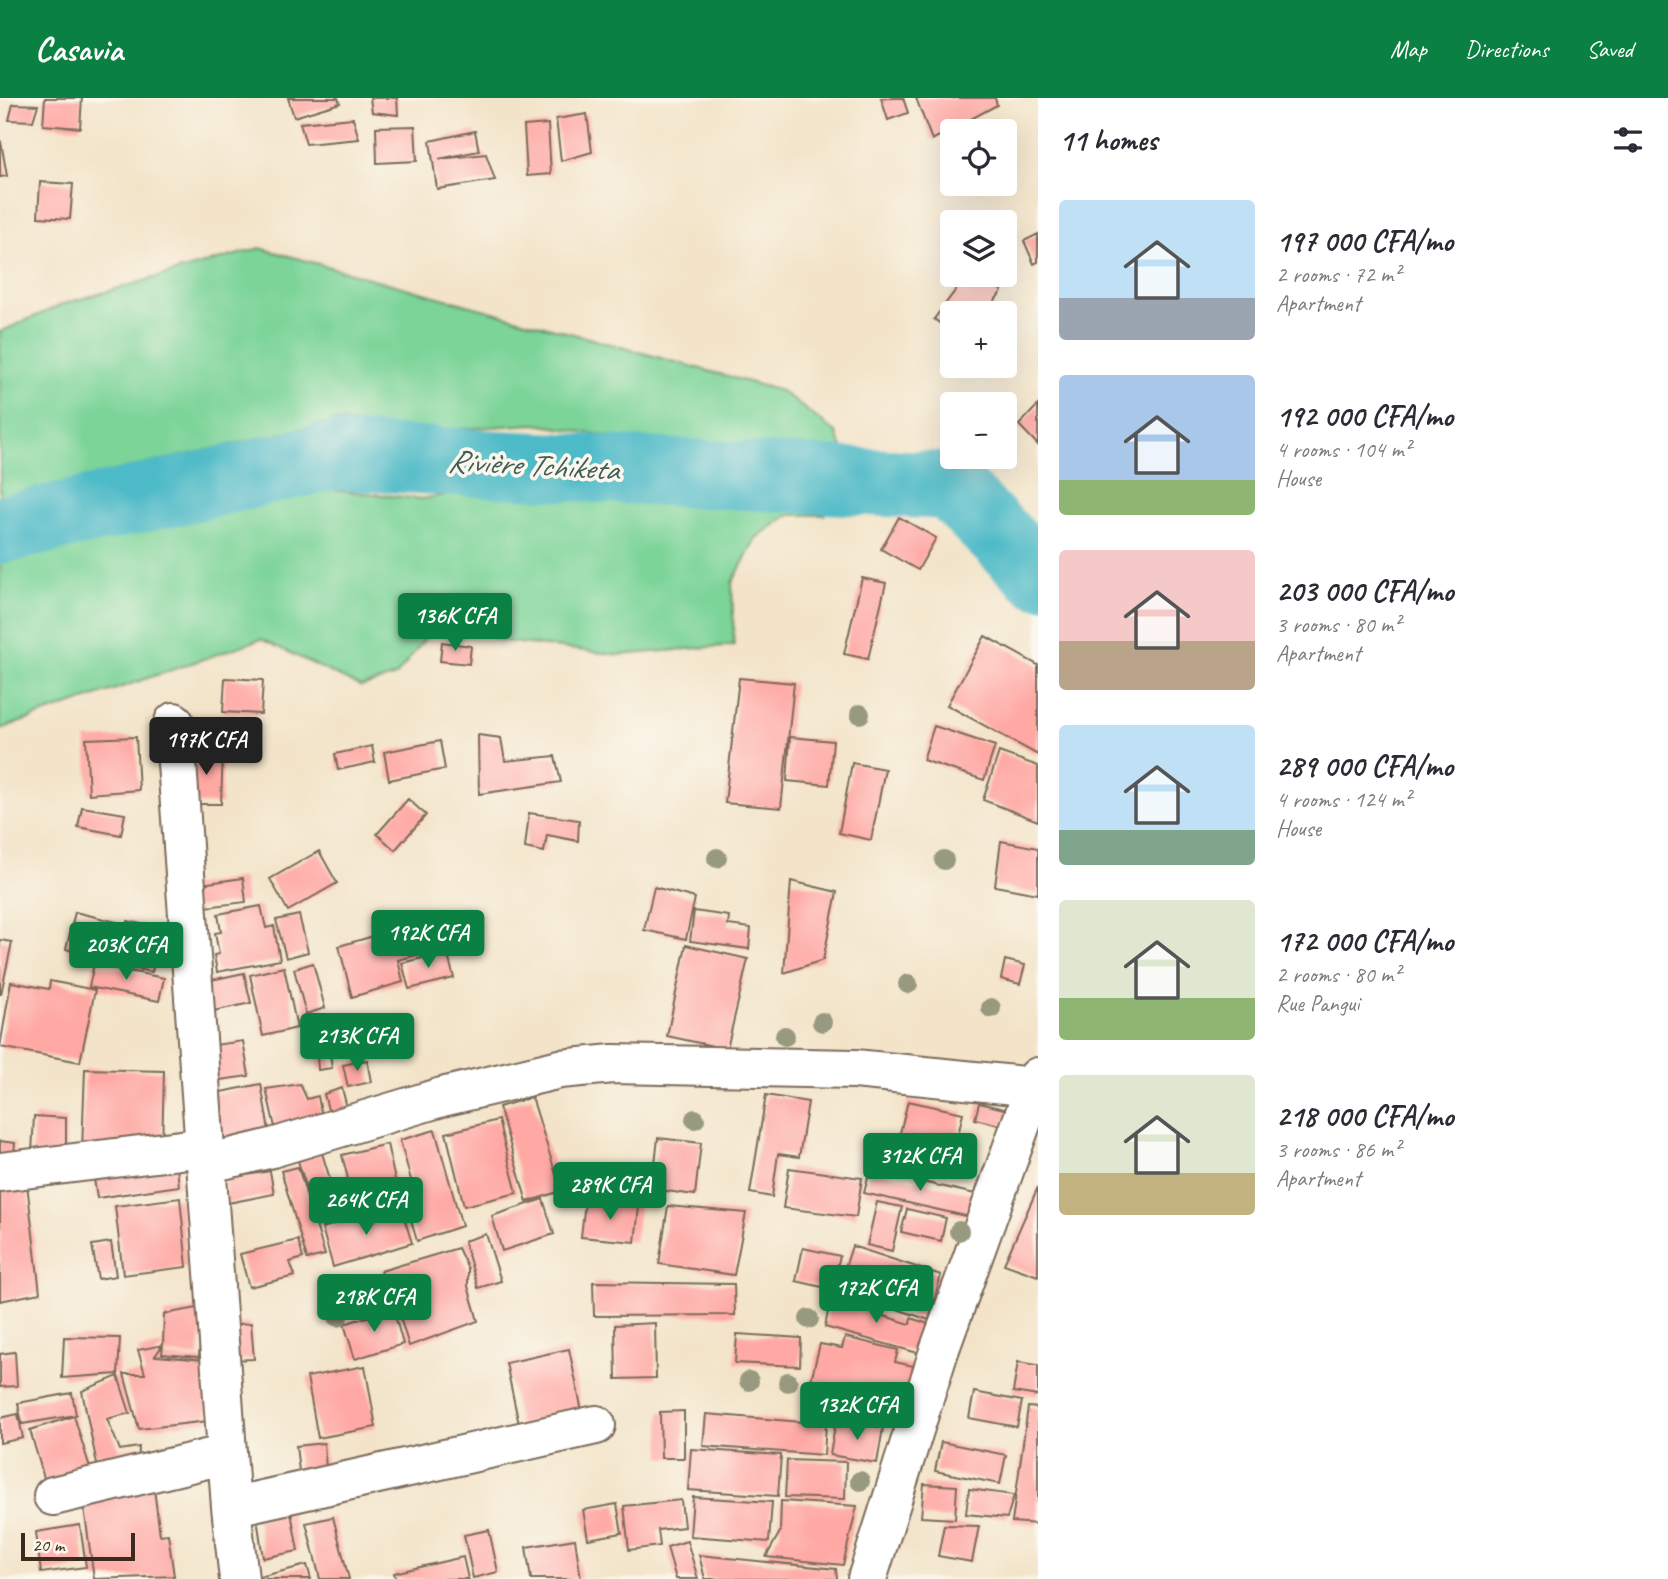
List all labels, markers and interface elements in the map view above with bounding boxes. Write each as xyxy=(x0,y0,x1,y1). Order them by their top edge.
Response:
text: Casavia xyxy=(35,28,123,70)
text: Map xyxy=(1390,34,1427,64)
text: Directions xyxy=(1465,34,1548,64)
text: Saved xyxy=(1586,34,1633,64)
map controls xyxy=(940,119,1017,469)
button: locate xyxy=(940,119,1017,196)
text: 11 homes xyxy=(1059,121,1157,159)
icon: filters xyxy=(1609,121,1647,159)
button: layers xyxy=(940,210,1017,287)
text: 197 000 CFA/mo xyxy=(1276,222,1453,260)
icon: home xyxy=(1115,228,1199,312)
text: 2 rooms · 72 m² xyxy=(1276,260,1400,289)
text: Apartment xyxy=(1276,289,1361,318)
button: + xyxy=(940,301,1017,378)
button: − xyxy=(940,392,1017,469)
text: 192 000 CFA/mo xyxy=(1276,397,1453,435)
icon: home xyxy=(1115,403,1199,487)
text: 4 rooms · 104 m² xyxy=(1276,435,1411,464)
water label: Rivière Tchiketa xyxy=(447,440,622,490)
text: House xyxy=(1276,464,1321,493)
text: 203 000 CFA/mo xyxy=(1276,572,1453,610)
icon: home xyxy=(1115,578,1199,662)
pin: 136K CFA xyxy=(383,594,527,653)
text: 136K CFA xyxy=(414,601,496,630)
text: 3 rooms · 80 m² xyxy=(1276,610,1400,639)
text: Apartment xyxy=(1276,639,1361,668)
pin: 197K CFA xyxy=(134,718,278,777)
text: 197K CFA xyxy=(165,725,247,754)
text: 289 000 CFA/mo xyxy=(1276,747,1453,785)
icon: home xyxy=(1115,753,1199,837)
text: 4 rooms · 124 m² xyxy=(1276,785,1411,814)
text: House xyxy=(1276,814,1321,843)
pin: 192K CFA xyxy=(356,910,500,970)
text: 192K CFA xyxy=(387,918,469,947)
pin: 203K CFA xyxy=(54,922,198,982)
text: 172 000 CFA/mo xyxy=(1276,922,1453,960)
icon: home xyxy=(1115,928,1199,1012)
text: 203K CFA xyxy=(85,930,167,959)
text: 2 rooms · 80 m² xyxy=(1276,960,1400,989)
text: Rue Pangui xyxy=(1276,989,1360,1018)
pin: 213K CFA xyxy=(285,1014,429,1073)
text: 213K CFA xyxy=(316,1021,398,1050)
text: 218 000 CFA/mo xyxy=(1276,1097,1453,1135)
icon: home xyxy=(1115,1103,1199,1187)
pin: 312K CFA xyxy=(848,1134,992,1193)
text: 3 rooms · 86 m² xyxy=(1276,1135,1400,1164)
text: 312K CFA xyxy=(879,1141,961,1170)
pin: 289K CFA xyxy=(538,1162,682,1222)
text: Apartment xyxy=(1276,1164,1361,1193)
text: 289K CFA xyxy=(569,1170,651,1199)
pin: 264K CFA xyxy=(294,1178,438,1237)
text: 264K CFA xyxy=(325,1185,407,1214)
pin: 172K CFA xyxy=(804,1266,948,1325)
text: 172K CFA xyxy=(835,1273,917,1302)
pin: 218K CFA xyxy=(302,1274,446,1334)
text: 218K CFA xyxy=(333,1282,415,1311)
pin: 132K CFA xyxy=(785,1382,929,1442)
text: 132K CFA xyxy=(816,1390,898,1419)
scale bar xyxy=(21,1530,135,1562)
text: 20 m xyxy=(32,1533,64,1557)

